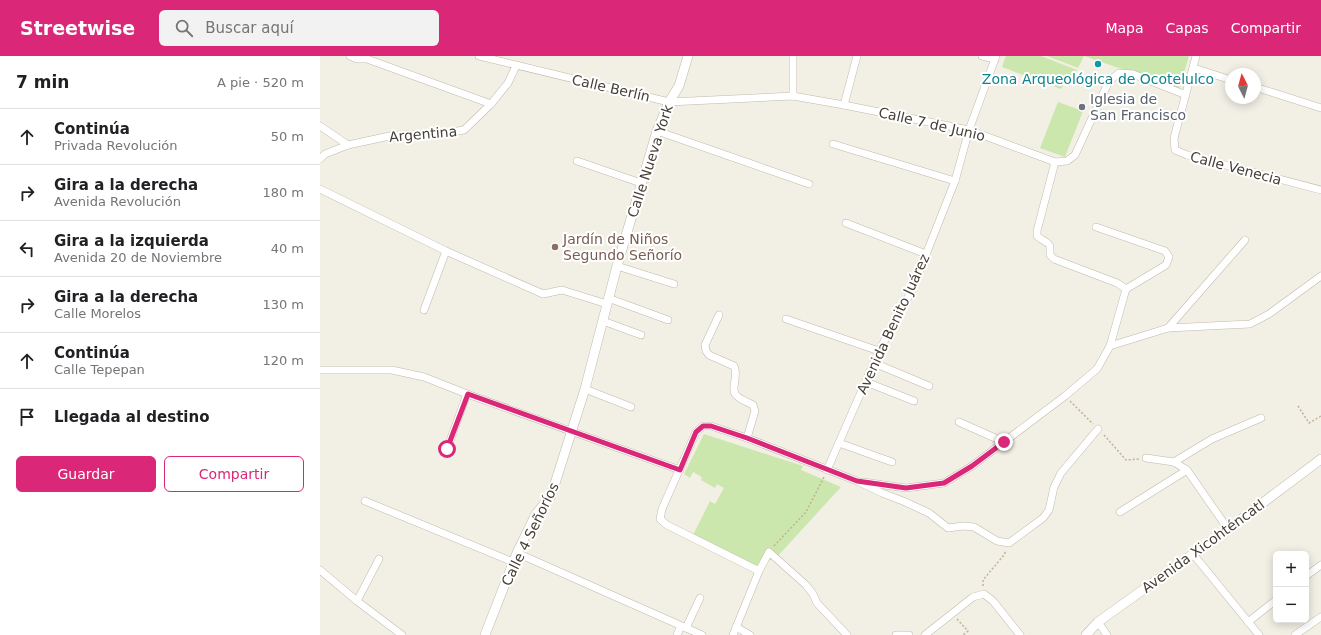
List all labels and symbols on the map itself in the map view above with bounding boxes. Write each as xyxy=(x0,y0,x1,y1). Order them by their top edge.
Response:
marker: Zona Arqueológica de Ocotelulco xyxy=(1093,59,1103,69)
north arrow xyxy=(1225,68,1261,104)
street label: Calle Berlín xyxy=(570,71,652,105)
place label: Zona Arqueológica de Ocotelulco xyxy=(982,71,1214,87)
place label: Iglesia de San Francisco xyxy=(1090,91,1186,123)
street label: Calle Nueva York xyxy=(624,102,676,219)
marker: Iglesia de San Francisco xyxy=(1077,102,1087,112)
street label: Calle 7 de Junio xyxy=(877,104,987,144)
street label: Argentina xyxy=(388,123,458,145)
street label: Calle Venecia xyxy=(1189,148,1283,188)
place label: Jardín de Niños Segundo Señorío xyxy=(562,231,682,263)
marker: Jardín de Niños Segundo Señorío xyxy=(550,242,560,252)
street label: Avenida Benito Juárez xyxy=(853,251,933,397)
route end xyxy=(995,433,1013,451)
route start xyxy=(438,440,456,458)
street label: Calle 4 Señoríos xyxy=(498,480,562,588)
street label: Avenida Xicohténcatl xyxy=(1139,496,1267,596)

